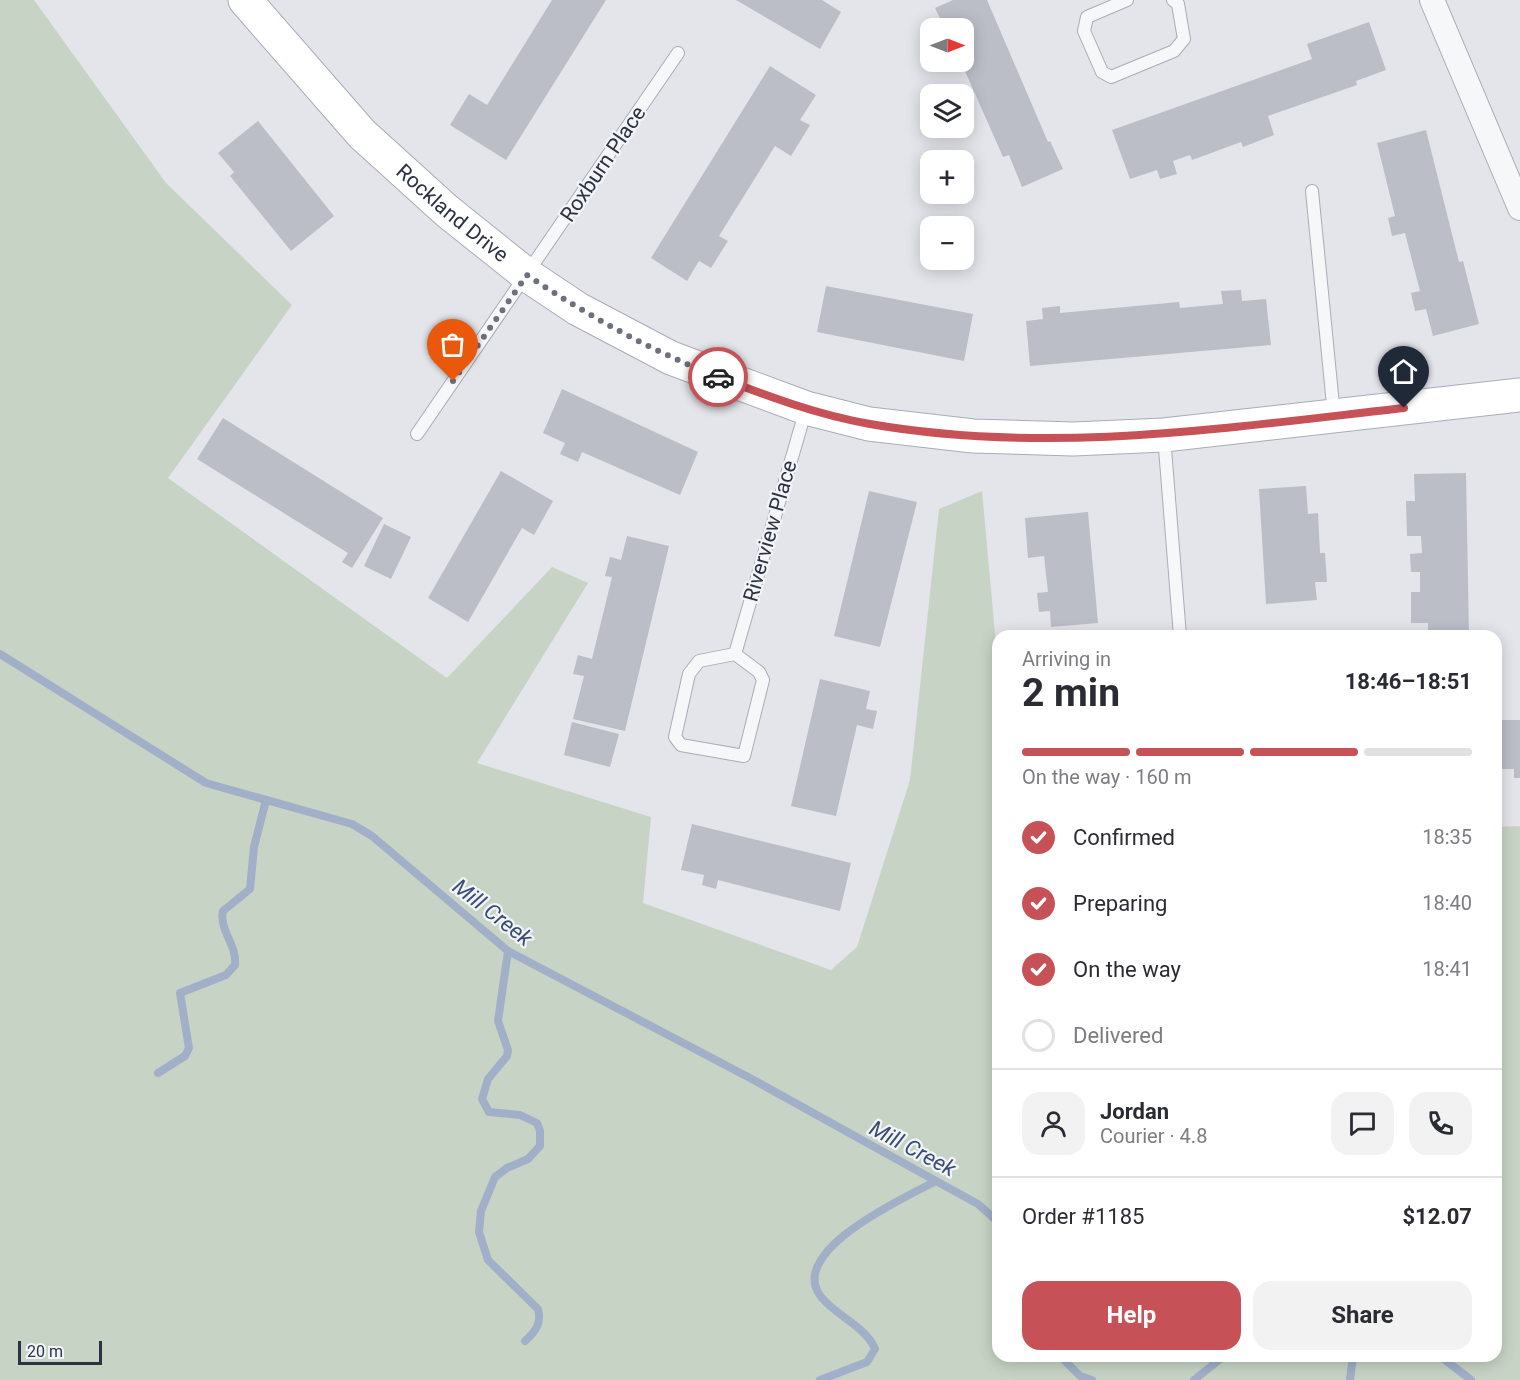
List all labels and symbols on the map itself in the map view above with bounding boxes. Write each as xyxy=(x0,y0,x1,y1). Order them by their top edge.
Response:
north arrow xyxy=(920,18,974,72)
street label: Roxburn Place xyxy=(555,102,651,226)
street label: Rockland Drive xyxy=(391,159,513,267)
pin xyxy=(427,319,478,381)
pin xyxy=(1378,346,1429,408)
courier xyxy=(688,347,748,407)
street label: Riverview Place xyxy=(738,458,802,604)
water label: Mill Creek xyxy=(448,874,538,952)
water label: Mill Creek xyxy=(865,1115,961,1182)
scale bar xyxy=(18,1338,102,1366)

